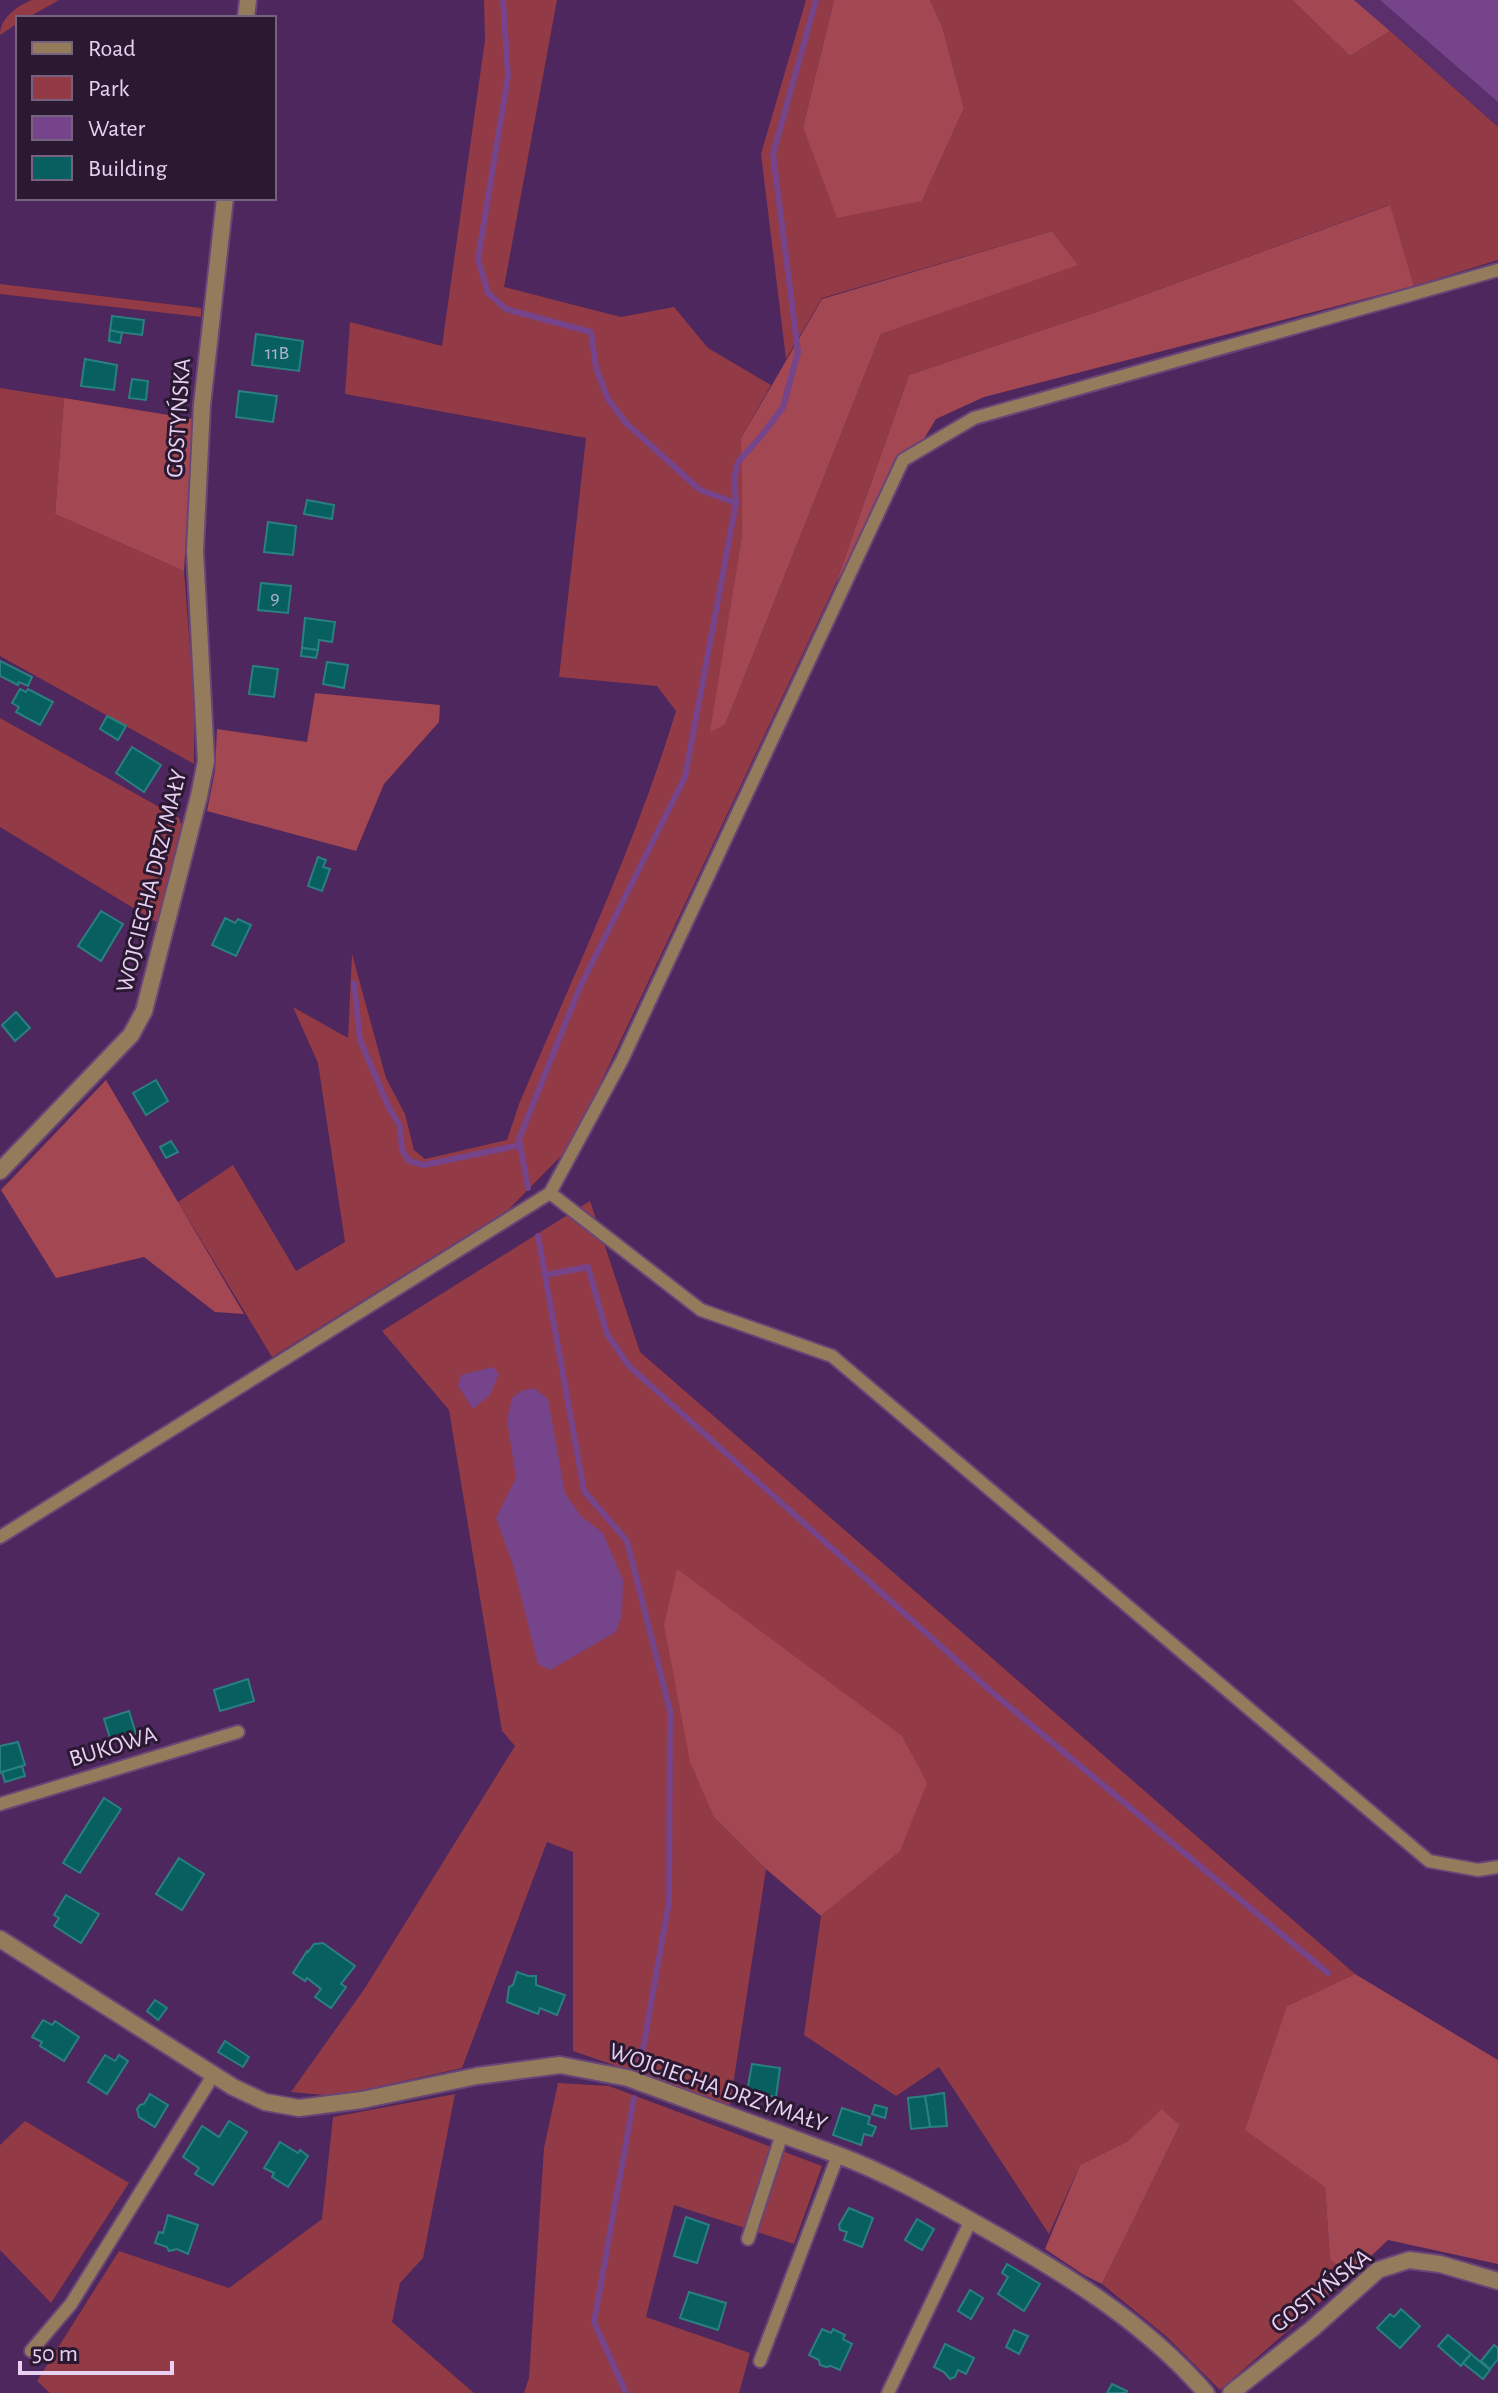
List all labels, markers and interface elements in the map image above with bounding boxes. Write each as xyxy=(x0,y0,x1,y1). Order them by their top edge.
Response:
legend xyxy=(16,16,276,200)
text: Road xyxy=(88,37,136,61)
text: Park xyxy=(88,77,129,101)
text: Water xyxy=(88,117,146,141)
text: Building xyxy=(88,157,167,181)
house number: 11B xyxy=(265,343,289,363)
street label: GOSTYŃSKA xyxy=(161,357,195,479)
house number: 9 xyxy=(270,588,280,608)
street label: WOJCIECHA DRZYMAŁY xyxy=(113,767,191,995)
street label: BUKOWA xyxy=(66,1722,160,1772)
street label: WOJCIECHA DRZYMAŁY xyxy=(606,2039,830,2137)
street label: GOSTYŃSKA xyxy=(1265,2243,1376,2337)
scale bar xyxy=(20,2325,172,2375)
text: 50 m xyxy=(32,2342,78,2366)

